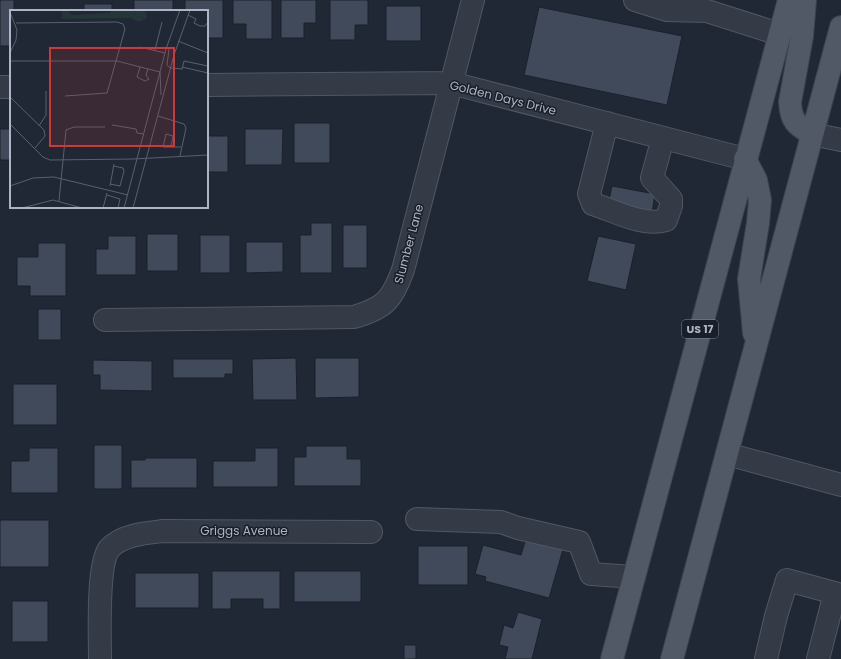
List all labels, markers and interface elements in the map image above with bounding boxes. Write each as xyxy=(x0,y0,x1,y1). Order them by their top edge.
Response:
inset map xyxy=(10,10,208,208)
street label: Golden Days Drive xyxy=(448,76,558,119)
street label: Slumber Lane xyxy=(390,202,427,286)
road number: US 17 xyxy=(682,320,718,338)
street label: Griggs Avenue xyxy=(200,522,288,539)

